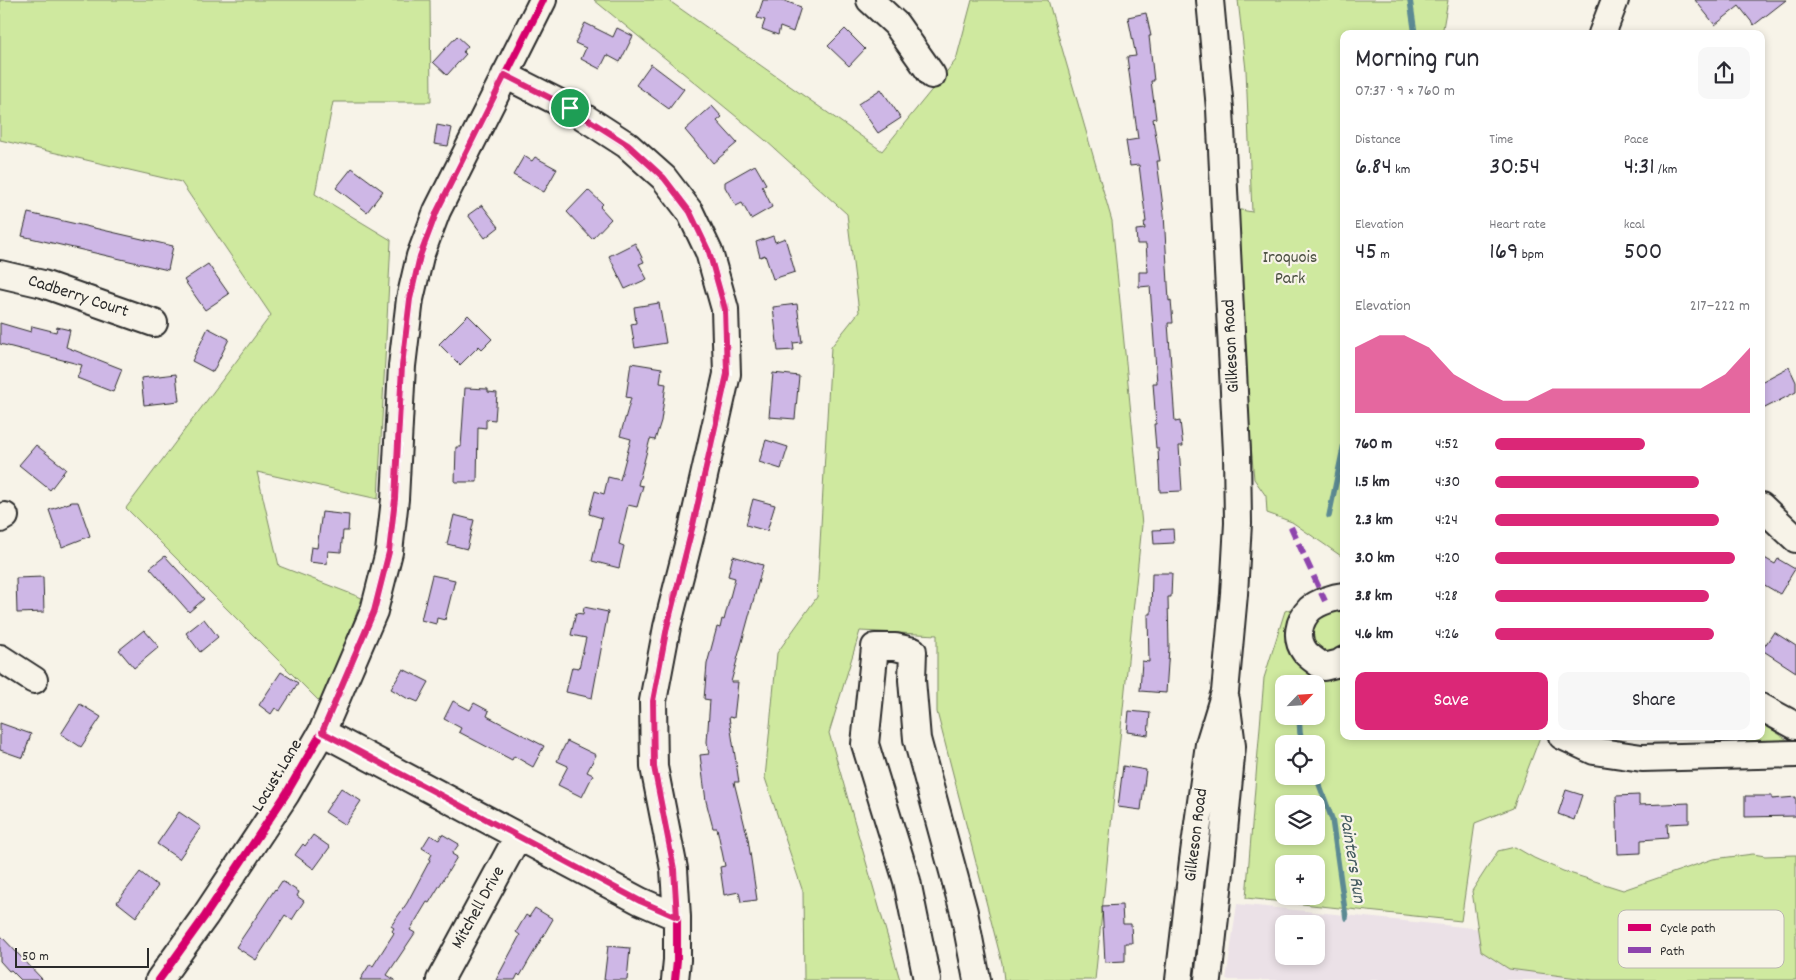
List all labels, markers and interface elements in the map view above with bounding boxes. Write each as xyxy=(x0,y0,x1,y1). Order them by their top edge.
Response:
text: Morning run xyxy=(1355,41,1479,81)
button: share xyxy=(1698,47,1750,99)
text: 07:37 · 9 × 760 m xyxy=(1355,80,1455,103)
pin xyxy=(549,87,591,129)
icon: arrive xyxy=(556,94,584,122)
text: Distance xyxy=(1355,130,1401,150)
text: Time xyxy=(1489,130,1513,150)
text: Pace xyxy=(1624,130,1648,150)
text: 6.84 xyxy=(1355,150,1392,186)
text: 30:54 xyxy=(1489,150,1540,186)
text: 4:31 xyxy=(1624,150,1655,186)
text: km xyxy=(1392,160,1410,180)
text: /km xyxy=(1655,160,1677,180)
text: Elevation xyxy=(1355,215,1404,235)
text: Heart rate xyxy=(1489,215,1546,235)
text: kcal xyxy=(1624,215,1645,235)
text: 45 xyxy=(1355,235,1377,271)
text: 169 xyxy=(1489,235,1519,271)
text: 500 xyxy=(1624,235,1662,271)
text: m xyxy=(1377,245,1390,265)
text: bpm xyxy=(1519,245,1544,265)
park label: Iroquois Park xyxy=(1263,246,1317,292)
street label: Cadberry Court xyxy=(25,269,132,325)
text: Elevation xyxy=(1355,295,1411,318)
text: 217–222 m xyxy=(1690,295,1750,318)
street label: Gilkeson Road xyxy=(1217,299,1247,393)
text: 760 m xyxy=(1355,433,1392,456)
text: 4:52 xyxy=(1435,433,1459,456)
text: 1.5 km xyxy=(1355,471,1390,494)
text: 4:30 xyxy=(1435,471,1460,494)
text: 2.3 km xyxy=(1355,509,1393,532)
text: 4:24 xyxy=(1435,509,1458,532)
text: 3.0 km xyxy=(1355,547,1395,570)
text: 4:20 xyxy=(1435,547,1460,570)
text: 3.8 km xyxy=(1355,585,1392,608)
text: 4:28 xyxy=(1435,585,1458,608)
text: 4.6 km xyxy=(1355,623,1393,646)
text: 4:26 xyxy=(1435,623,1459,646)
button: Save xyxy=(1355,672,1548,730)
button: Share xyxy=(1558,672,1750,730)
north arrow xyxy=(1275,675,1325,725)
map controls xyxy=(1275,675,1325,965)
street label: Locust Lane xyxy=(246,735,310,817)
button: locate xyxy=(1275,735,1325,785)
street label: Gilkeson Road xyxy=(1179,787,1215,883)
button: layers xyxy=(1275,795,1325,845)
water label: Painters Run xyxy=(1331,811,1372,906)
button: + xyxy=(1275,855,1325,905)
street label: Mitchell Drive xyxy=(446,862,512,954)
legend xyxy=(1618,910,1784,968)
button: − xyxy=(1275,915,1325,965)
text: Cycle path xyxy=(1660,919,1716,939)
text: Path xyxy=(1660,942,1685,962)
scale bar xyxy=(15,945,149,968)
text: 50 m xyxy=(22,947,49,967)

